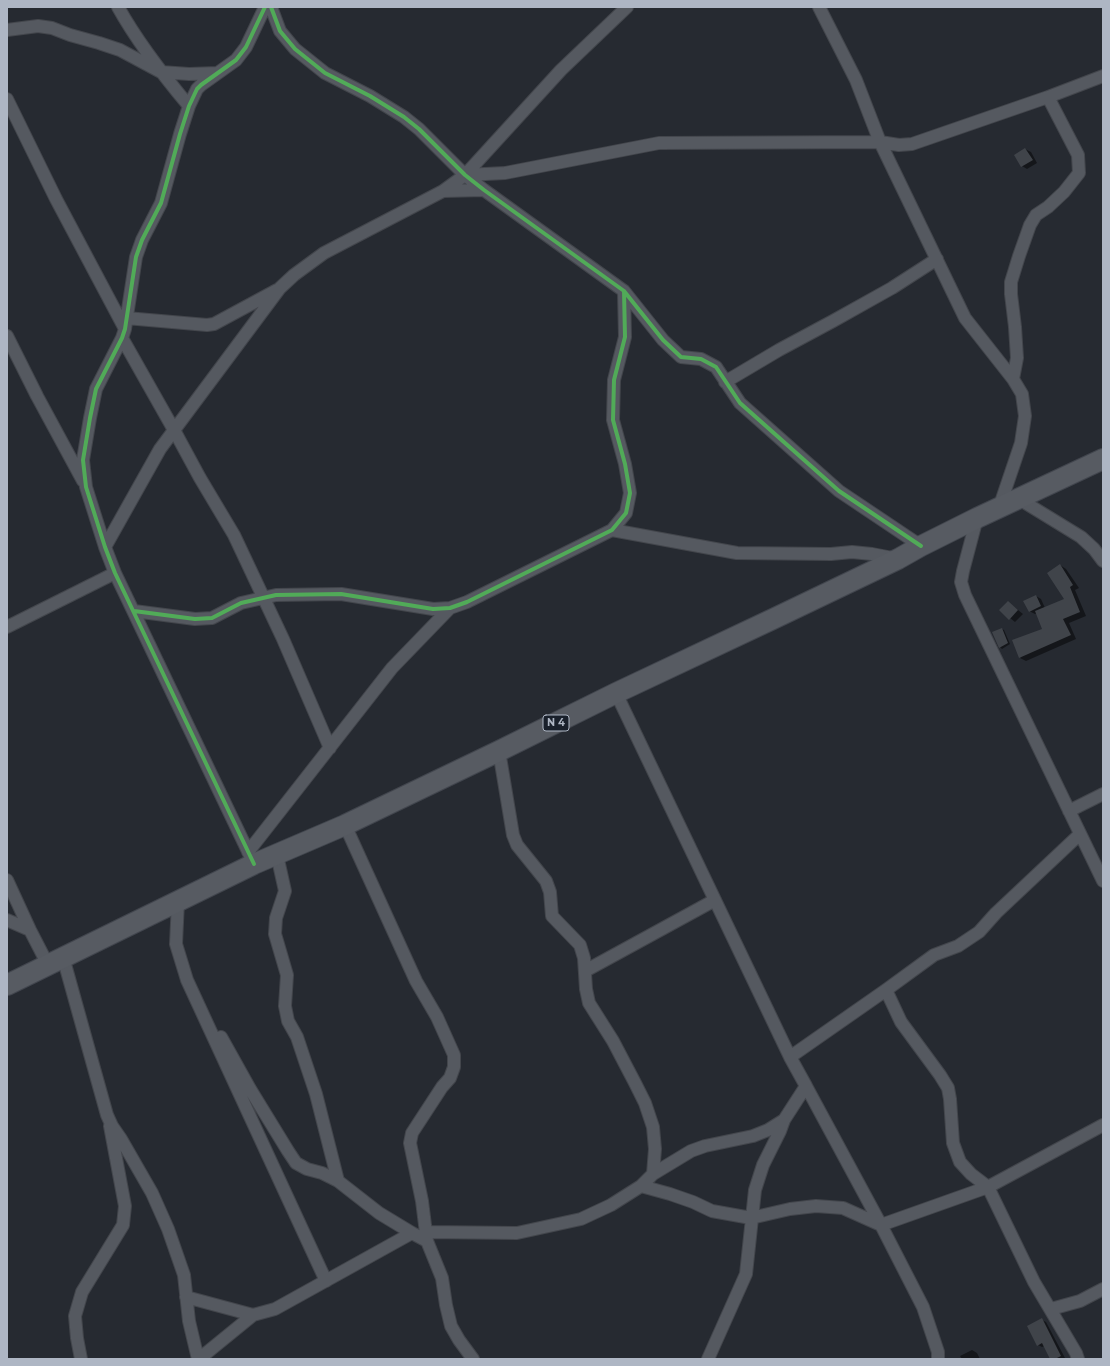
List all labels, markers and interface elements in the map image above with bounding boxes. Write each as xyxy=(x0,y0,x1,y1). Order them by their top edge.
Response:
road number: N 4 xyxy=(543,715,569,731)

